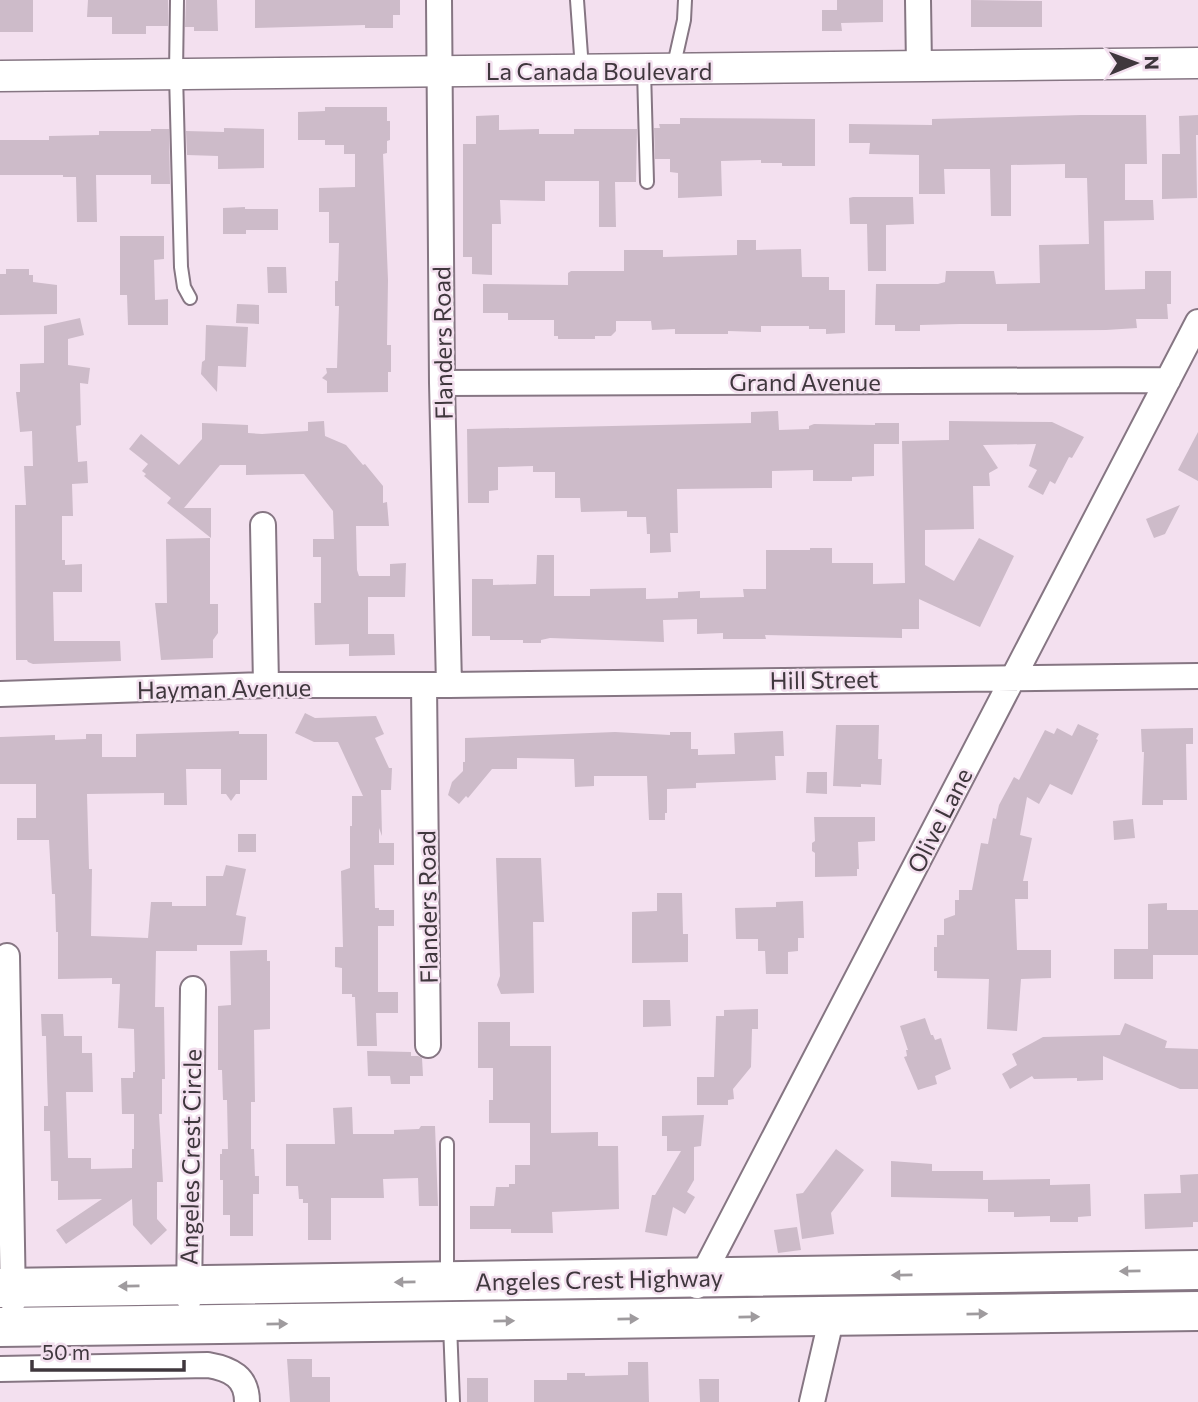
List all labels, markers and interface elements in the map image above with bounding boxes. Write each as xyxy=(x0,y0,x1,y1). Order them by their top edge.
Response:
north arrow xyxy=(1100,28,1170,98)
text: N xyxy=(1141,55,1164,70)
street label: La Canada Boulevard xyxy=(486,56,712,85)
street label: Flanders Road xyxy=(426,266,458,420)
street label: Grand Avenue xyxy=(729,367,881,396)
street label: Hill Street xyxy=(769,664,879,694)
street label: Hayman Avenue xyxy=(136,672,312,704)
street label: Olive Lane xyxy=(900,763,978,877)
street label: Flanders Road xyxy=(411,830,443,984)
street label: Angeles Crest Circle xyxy=(174,1049,206,1265)
street label: Angeles Crest Highway xyxy=(475,1262,723,1296)
one-way arrow xyxy=(1119,1266,1141,1277)
one-way arrow xyxy=(891,1269,913,1281)
one-way arrow xyxy=(394,1276,416,1287)
one-way arrow xyxy=(118,1280,140,1291)
one-way arrow xyxy=(966,1308,988,1320)
one-way arrow xyxy=(738,1311,760,1323)
one-way arrow xyxy=(617,1313,639,1325)
one-way arrow xyxy=(493,1315,515,1326)
one-way arrow xyxy=(266,1318,288,1330)
scale bar xyxy=(32,1328,184,1372)
text: 50 m xyxy=(42,1339,90,1364)

